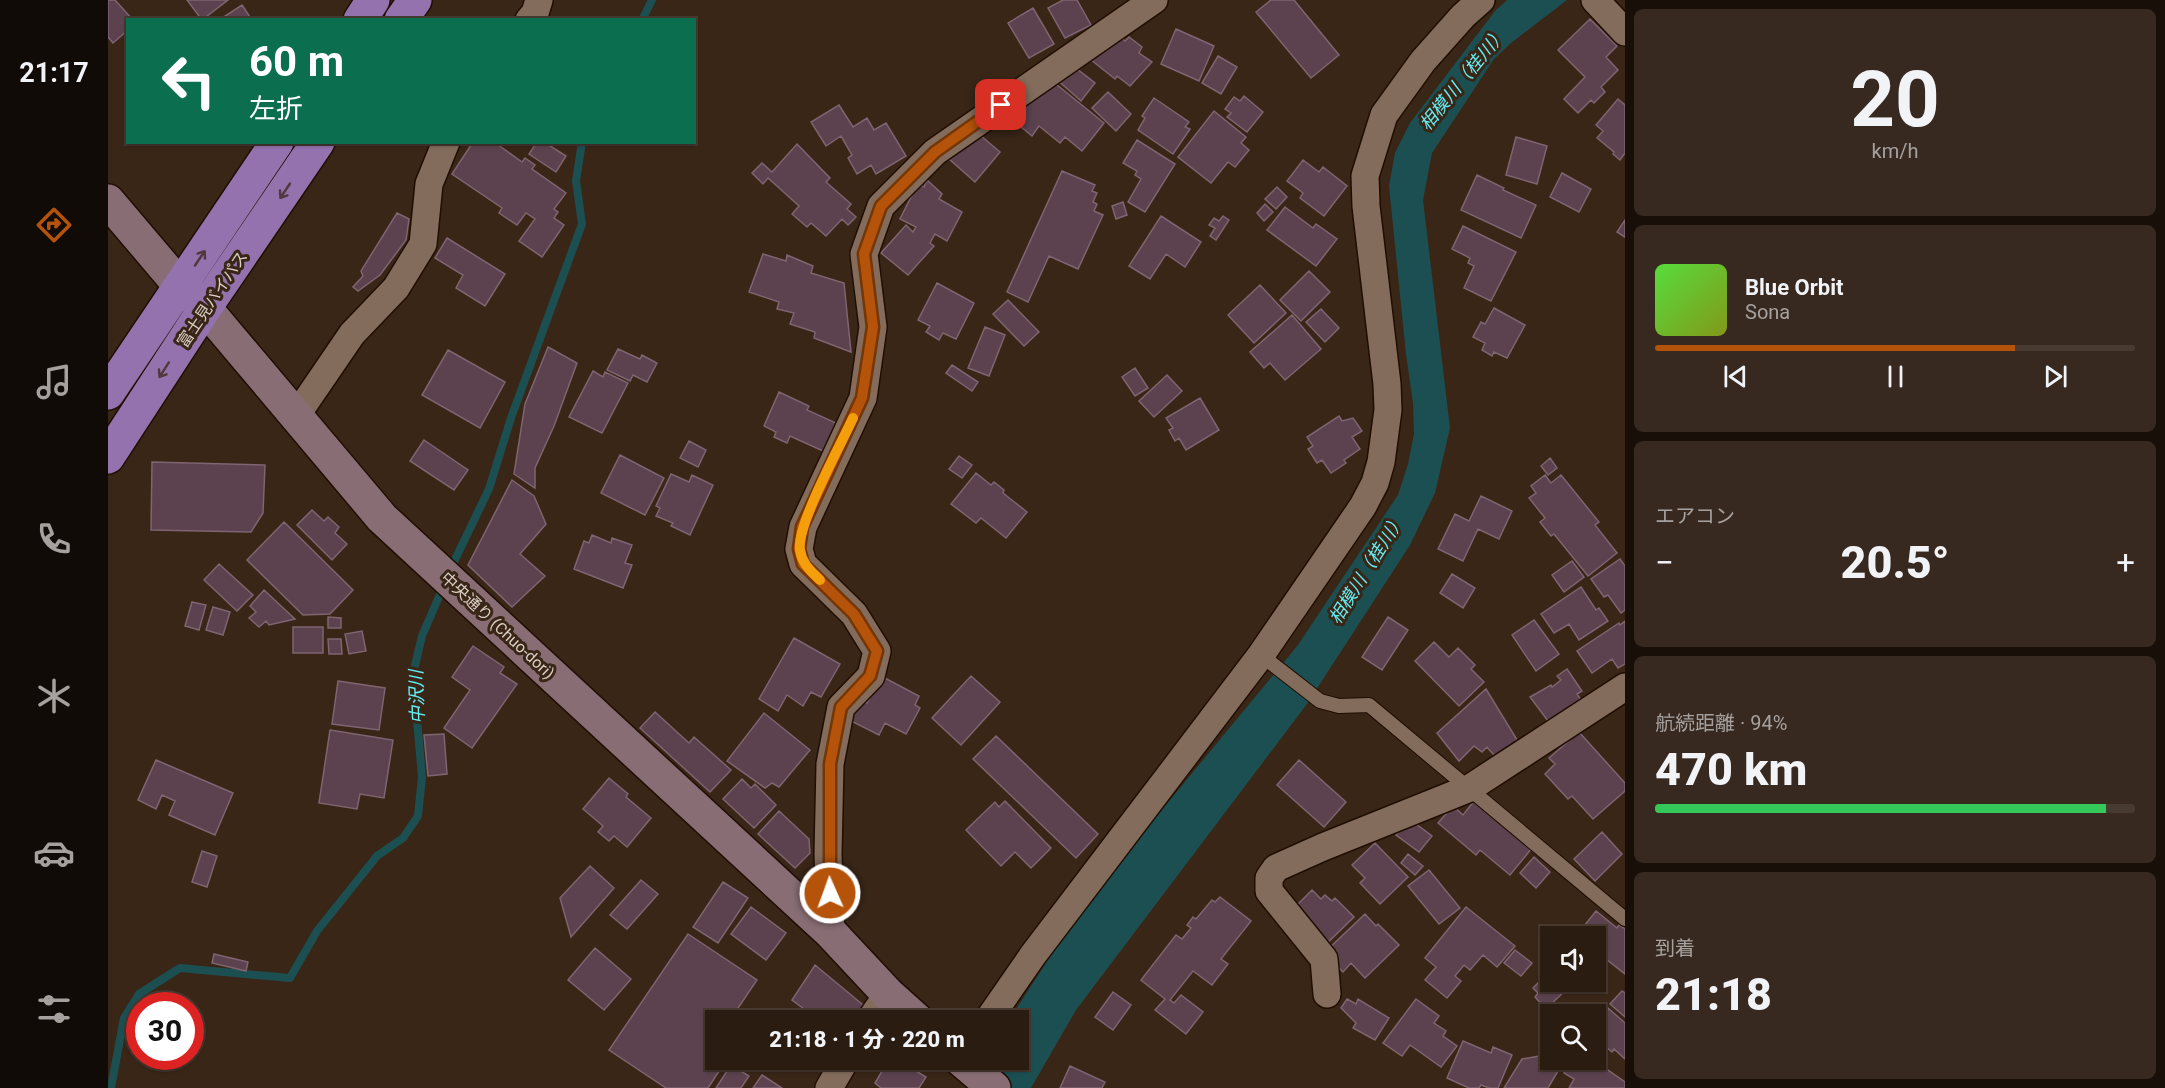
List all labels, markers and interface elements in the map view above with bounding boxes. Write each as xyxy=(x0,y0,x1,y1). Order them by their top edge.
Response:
water label: 相模川（桂川） xyxy=(1415,23,1510,134)
text: 60 m xyxy=(249,37,344,86)
icon: left xyxy=(150,42,228,120)
text: 20 xyxy=(1850,54,1940,145)
text: 21:17 xyxy=(19,57,89,89)
pin xyxy=(975,79,1026,130)
icon: arrive xyxy=(984,88,1017,121)
text: 左折 xyxy=(249,93,303,125)
text: km/h xyxy=(1872,139,1918,163)
one-way arrow xyxy=(279,182,291,199)
icon: directions xyxy=(33,204,75,246)
street label: 富士見バイパス xyxy=(173,248,252,351)
one-way arrow xyxy=(194,249,207,266)
text: Blue Orbit xyxy=(1745,275,1843,300)
text: Sona xyxy=(1745,300,1790,324)
icon: previous xyxy=(1719,360,1752,393)
icon: pause xyxy=(1879,360,1912,393)
icon: next xyxy=(2039,360,2072,393)
icon: music xyxy=(33,361,75,403)
one-way arrow xyxy=(158,361,170,378)
text: エアコン xyxy=(1655,504,1735,528)
water label: 相模川（桂川） xyxy=(1324,510,1409,628)
icon: phone xyxy=(33,518,75,560)
text: 20.5° xyxy=(1841,536,1950,589)
text: − xyxy=(1655,543,1674,582)
text: + xyxy=(2116,543,2135,582)
street label: 中央通り (Chuo-dori) xyxy=(437,568,558,683)
water label: 中沢川 xyxy=(405,668,428,724)
icon: climate xyxy=(33,675,75,717)
text: 航続距離 · 94% xyxy=(1655,711,1787,735)
text: 470 km xyxy=(1655,743,1807,796)
icon: car xyxy=(33,832,75,874)
position arrow xyxy=(798,861,862,925)
map controls xyxy=(1540,926,1606,1070)
button: sound xyxy=(1540,926,1606,992)
text: 到着 xyxy=(1655,936,1695,960)
text: 21:18 xyxy=(1655,968,1772,1021)
icon: filters xyxy=(33,988,75,1030)
speed limit sign: 30 xyxy=(126,992,204,1070)
button: search xyxy=(1540,1004,1606,1070)
text: 21:18 · 1 分 · 220 m xyxy=(769,1027,965,1052)

